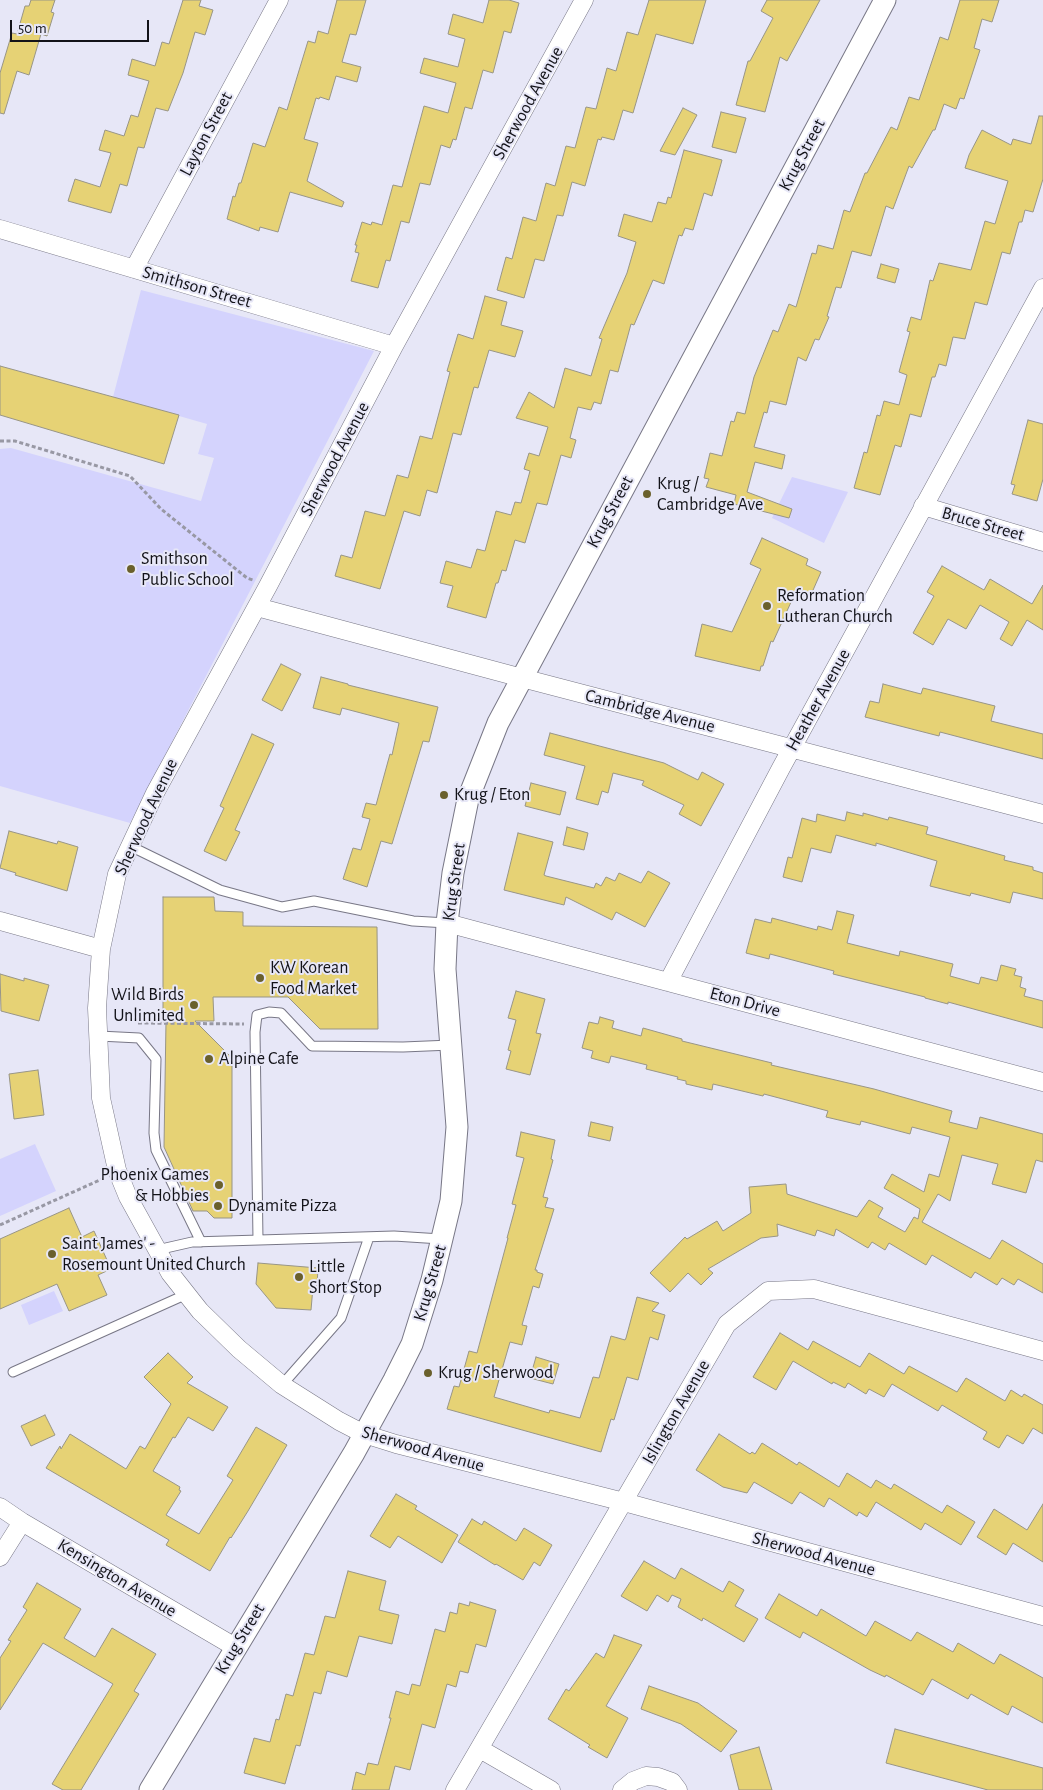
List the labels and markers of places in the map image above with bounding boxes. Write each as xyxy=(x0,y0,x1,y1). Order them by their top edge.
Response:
place label: Krug / Cambridge Ave xyxy=(657,473,763,516)
marker: Krug / Cambridge Ave xyxy=(641,488,653,500)
place label: Smithson Public School xyxy=(141,548,234,590)
marker: Smithson Public School xyxy=(125,563,137,575)
place label: Reformation Lutheran Church xyxy=(777,585,893,628)
marker: Reformation Lutheran Church xyxy=(761,600,773,612)
place label: Krug / Eton xyxy=(454,784,530,806)
marker: Krug / Eton xyxy=(438,789,450,801)
place label: KW Korean Food Market xyxy=(270,957,357,1000)
marker: KW Korean Food Market xyxy=(254,972,266,984)
place label: Wild Birds Unlimited xyxy=(111,984,184,1026)
marker: Wild Birds Unlimited xyxy=(188,999,200,1011)
place label: Alpine Cafe xyxy=(219,1048,299,1070)
marker: Alpine Cafe xyxy=(203,1053,215,1065)
place label: Phoenix Games & Hobbies xyxy=(101,1164,209,1206)
marker: Phoenix Games & Hobbies xyxy=(213,1179,225,1191)
place label: Dynamite Pizza xyxy=(228,1195,337,1217)
marker: Dynamite Pizza xyxy=(212,1200,224,1212)
place label: Saint James' - Rosemount United Church xyxy=(62,1233,246,1276)
marker: Saint James' - Rosemount United Church xyxy=(46,1248,58,1260)
place label: Little Short Stop xyxy=(309,1256,382,1298)
marker: Little Short Stop xyxy=(293,1271,305,1283)
place label: Krug / Sherwood xyxy=(438,1362,553,1384)
marker: Krug / Sherwood xyxy=(422,1367,434,1379)

